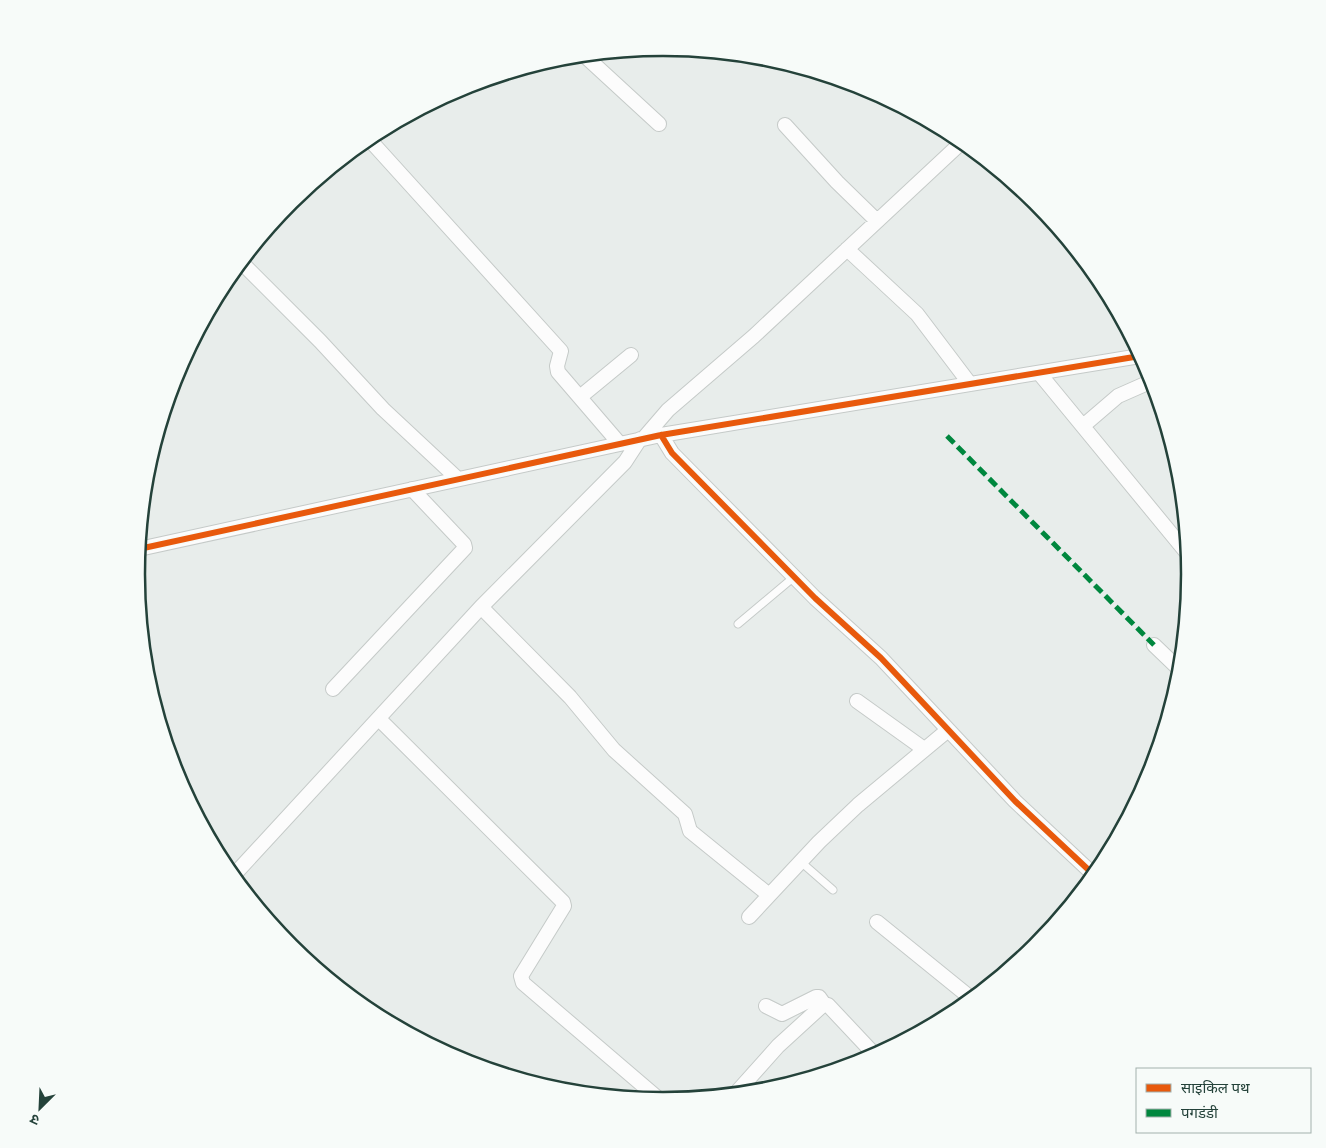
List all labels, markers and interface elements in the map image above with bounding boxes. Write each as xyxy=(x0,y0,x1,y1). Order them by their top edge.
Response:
legend xyxy=(1136,1068,1311,1133)
text: साइकिल पथ xyxy=(1181,1079,1250,1097)
north arrow xyxy=(15,1083,65,1133)
text: पगडंडी xyxy=(1181,1104,1219,1122)
text: उ xyxy=(27,1110,42,1129)

